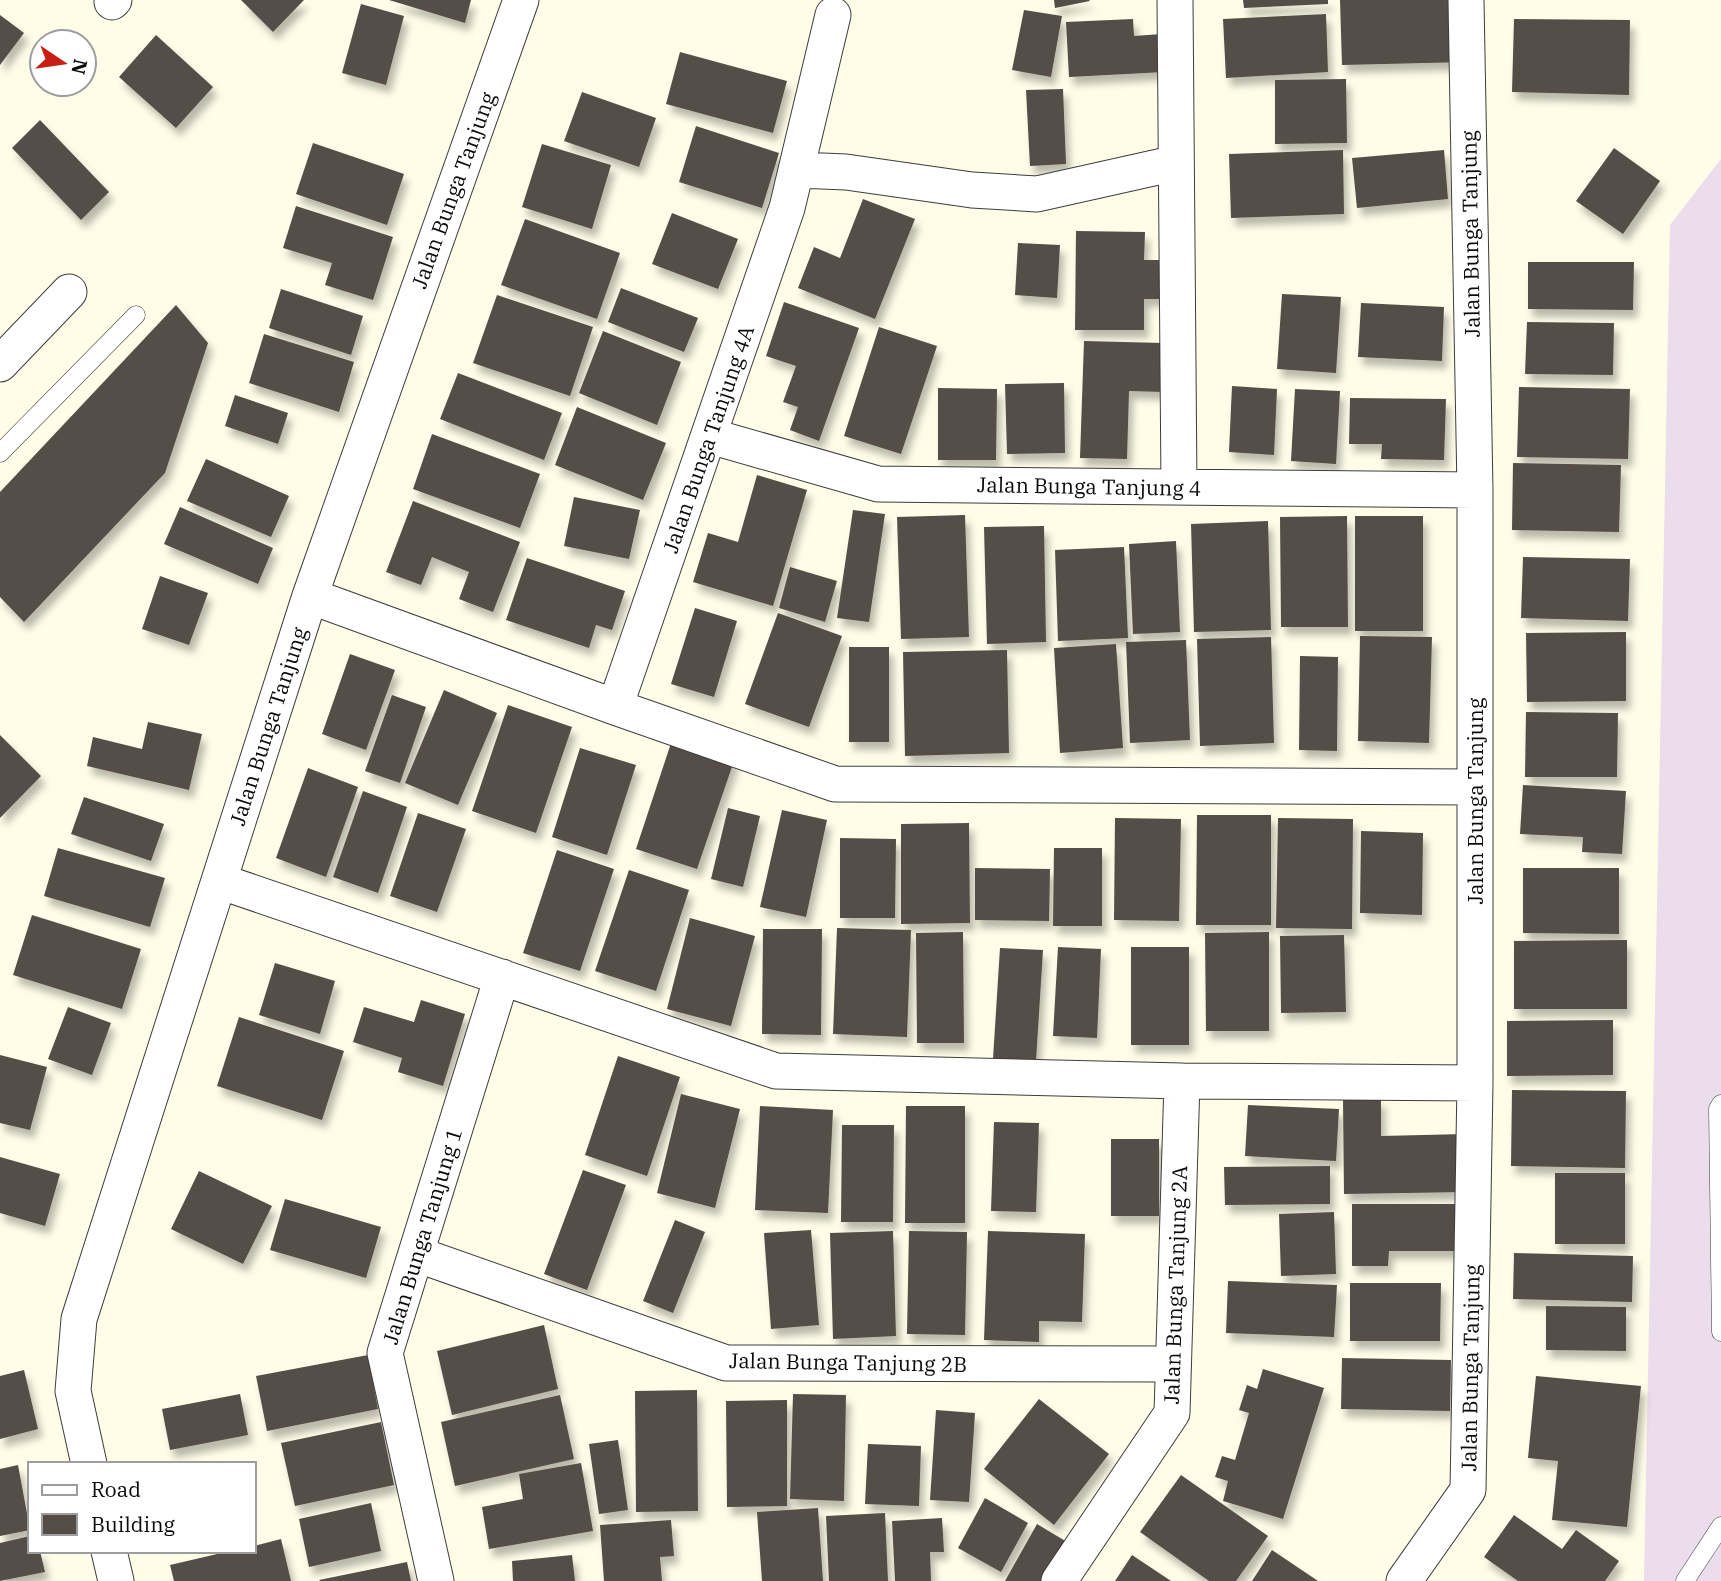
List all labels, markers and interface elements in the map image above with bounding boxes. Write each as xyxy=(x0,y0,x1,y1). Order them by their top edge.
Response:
north arrow xyxy=(28,28,98,98)
text: N xyxy=(66,57,93,77)
street label: Jalan Bunga Tanjung xyxy=(404,87,502,292)
street label: Jalan Bunga Tanjung xyxy=(1454,130,1486,338)
street label: Jalan Bunga Tanjung 4A xyxy=(656,321,760,556)
street label: Jalan Bunga Tanjung 4 xyxy=(977,470,1201,502)
street label: Jalan Bunga Tanjung xyxy=(223,623,313,829)
street label: Jalan Bunga Tanjung xyxy=(1461,697,1489,904)
street label: Jalan Bunga Tanjung 1 xyxy=(376,1125,468,1347)
street label: Jalan Bunga Tanjung 2A xyxy=(1157,1165,1193,1405)
street label: Jalan Bunga Tanjung xyxy=(1454,1264,1486,1472)
street label: Jalan Bunga Tanjung 2B xyxy=(729,1346,967,1378)
legend xyxy=(28,1462,256,1553)
text: Road xyxy=(91,1475,141,1503)
text: Building xyxy=(91,1510,176,1538)

